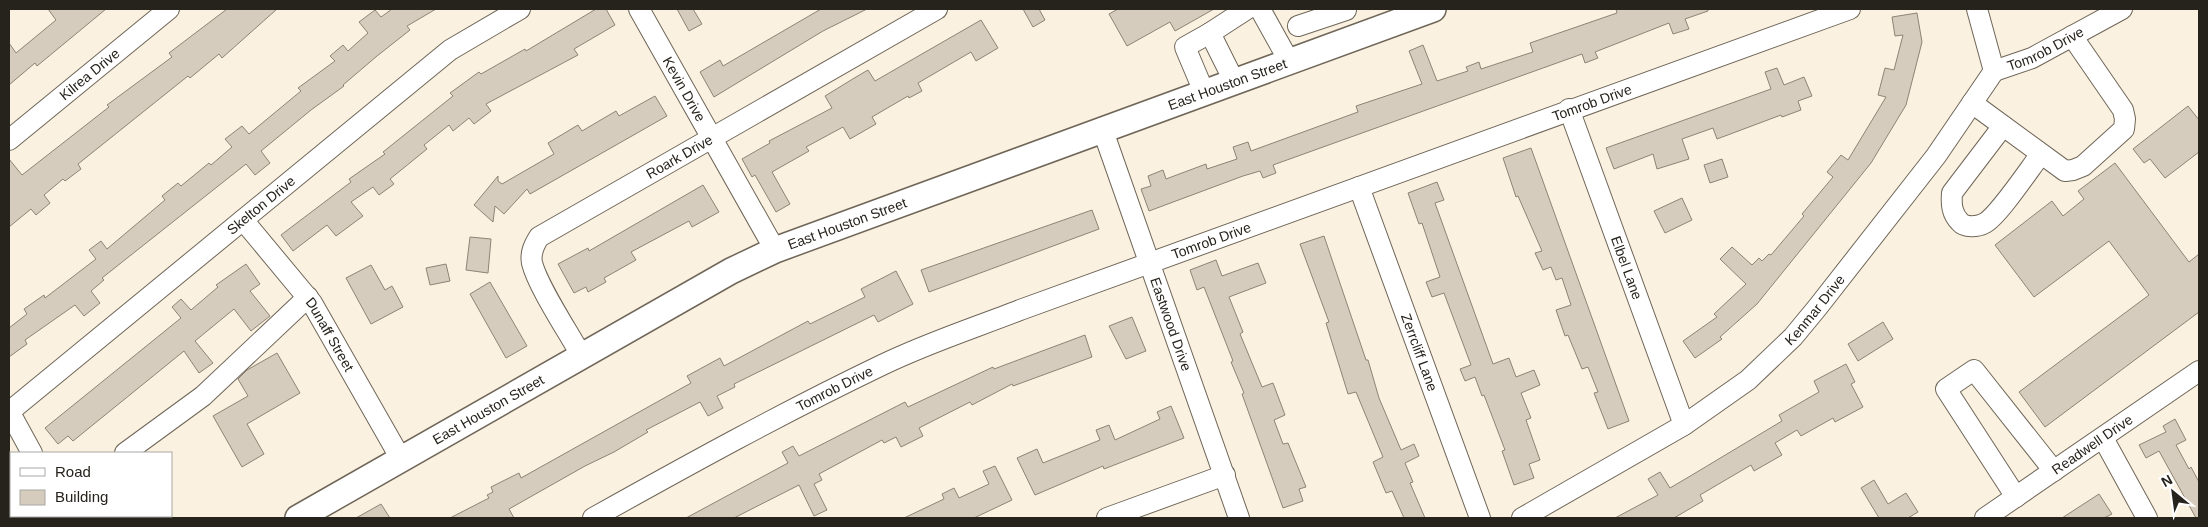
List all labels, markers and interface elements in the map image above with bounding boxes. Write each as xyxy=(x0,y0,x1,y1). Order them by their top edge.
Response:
street label: Tomrob Drive xyxy=(2005,23,2087,74)
street label: Kilrea Drive xyxy=(56,45,123,103)
street label: Kevin Drive xyxy=(660,54,709,124)
street label: East Houston Street xyxy=(1166,55,1289,113)
street label: Tomrob Drive xyxy=(1550,81,1634,124)
street label: Roark Drive xyxy=(643,131,716,182)
street label: Skelton Drive xyxy=(224,172,298,238)
street label: East Houston Street xyxy=(785,194,909,253)
street label: Tomrob Drive xyxy=(1169,219,1253,262)
street label: Elbel Lane xyxy=(1608,234,1646,302)
street label: Kenmar Drive xyxy=(1782,271,1848,348)
street label: Eastwood Drive xyxy=(1147,275,1195,373)
street label: Dunaff Street xyxy=(303,294,357,374)
street label: Zerrcliff Lane xyxy=(1398,311,1441,394)
street label: Tomrob Drive xyxy=(794,363,875,414)
street label: East Houston Street xyxy=(430,371,547,448)
street label: Readwell Drive xyxy=(2049,411,2136,478)
legend xyxy=(10,452,172,517)
text: Road xyxy=(55,463,91,480)
north arrow xyxy=(2148,467,2198,517)
text: N xyxy=(2158,471,2175,490)
text: Building xyxy=(55,488,108,505)

